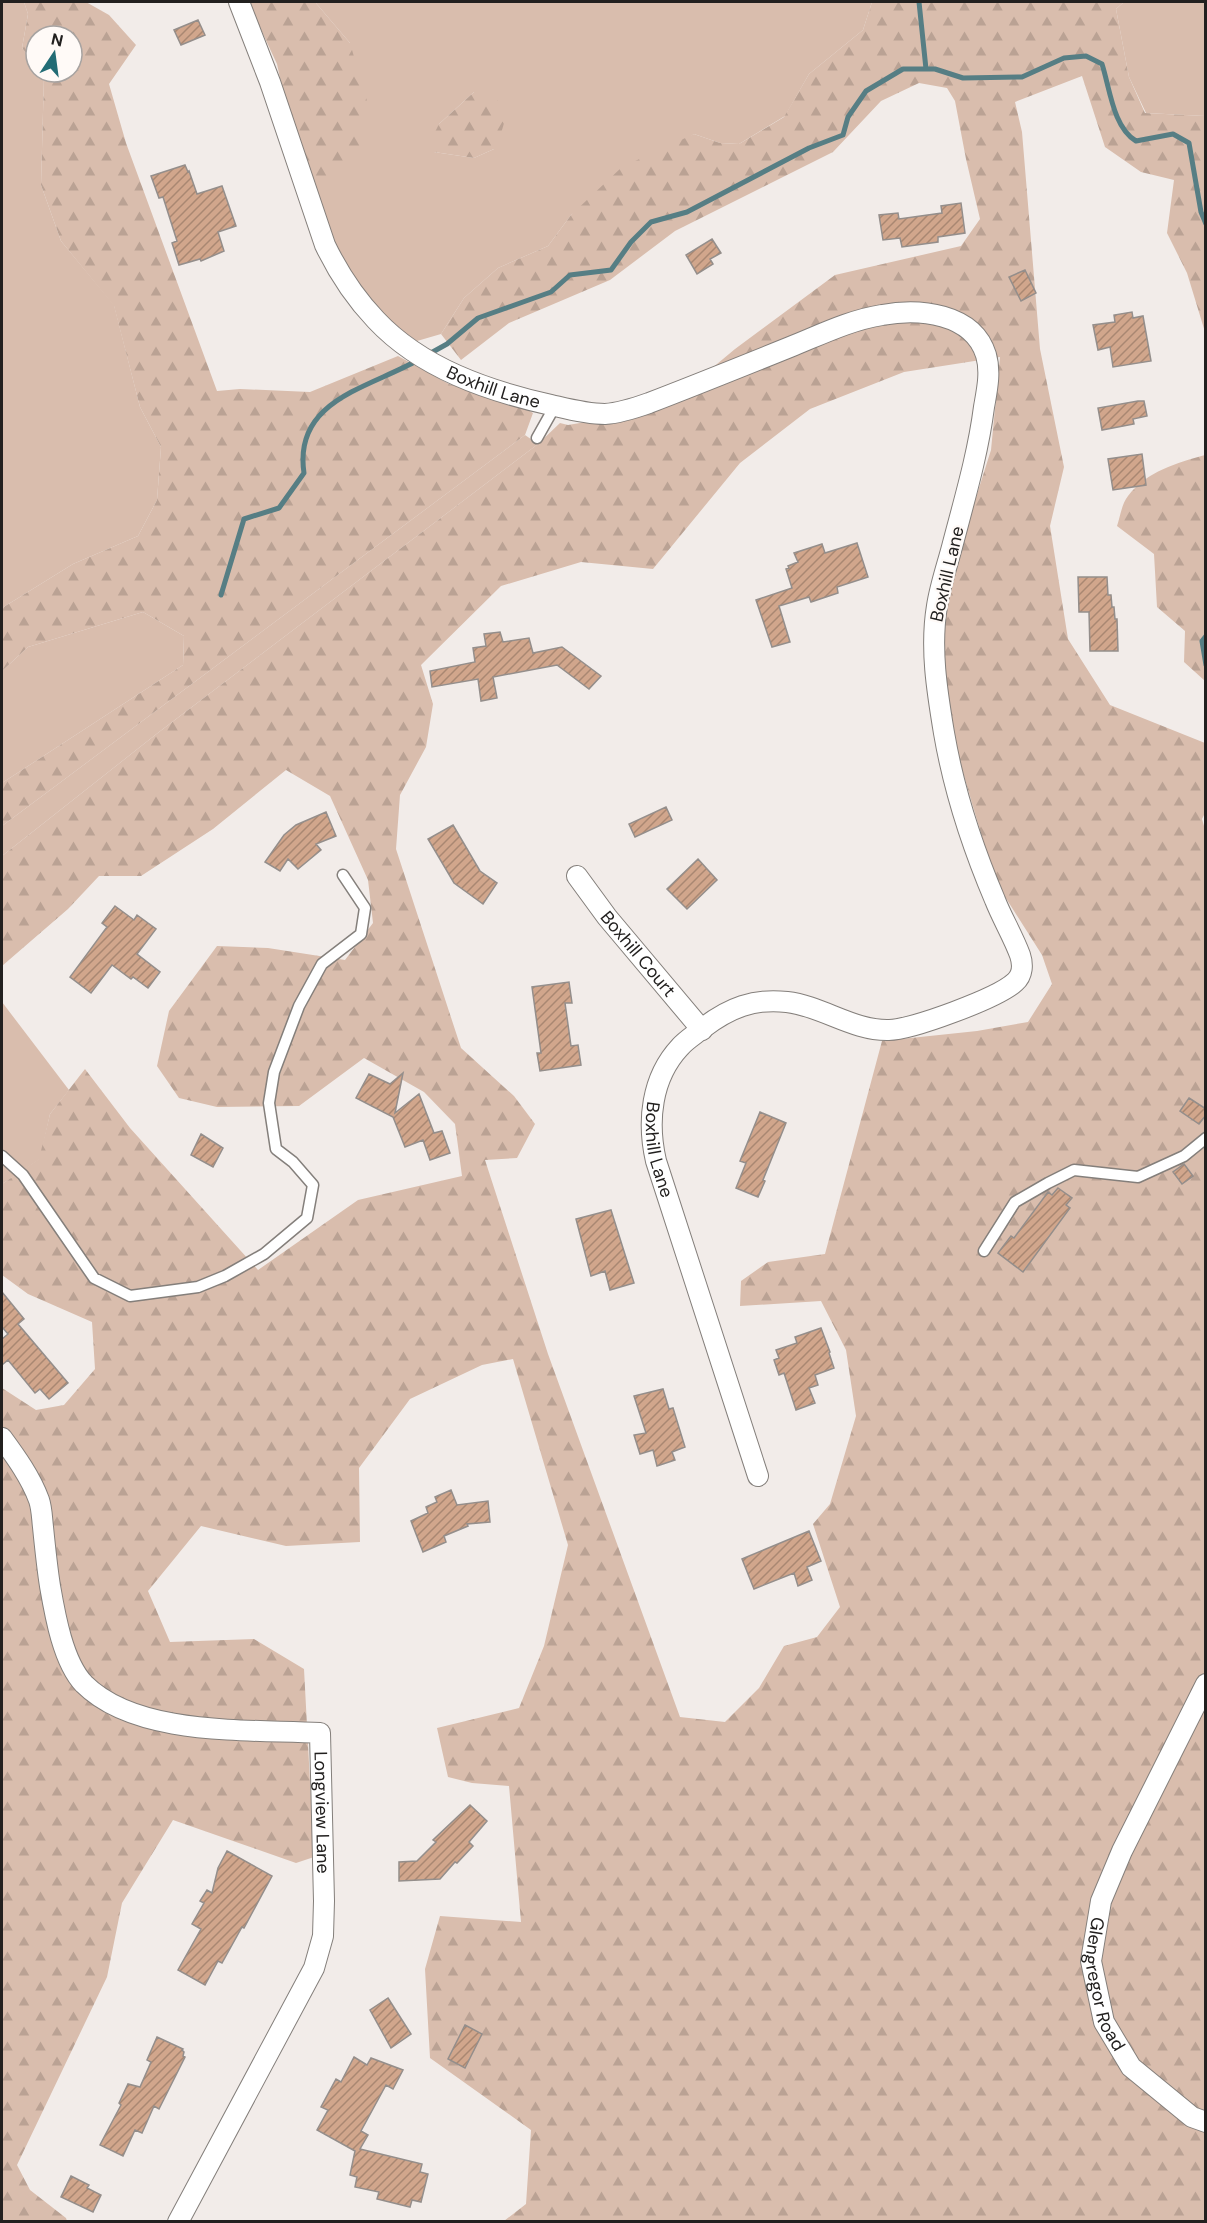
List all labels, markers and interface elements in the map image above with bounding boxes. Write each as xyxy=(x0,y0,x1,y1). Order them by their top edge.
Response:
north arrow xyxy=(24,24,84,84)
text: N xyxy=(49,28,65,51)
street label: Boxhill Lane xyxy=(443,360,543,414)
street label: Boxhill Lane xyxy=(924,524,970,624)
street label: Boxhill Court xyxy=(595,906,681,1002)
street label: Boxhill Lane xyxy=(640,1100,679,1201)
street label: Longview Lane xyxy=(308,1751,335,1874)
street label: Glengregor Road xyxy=(1079,1915,1131,2056)

